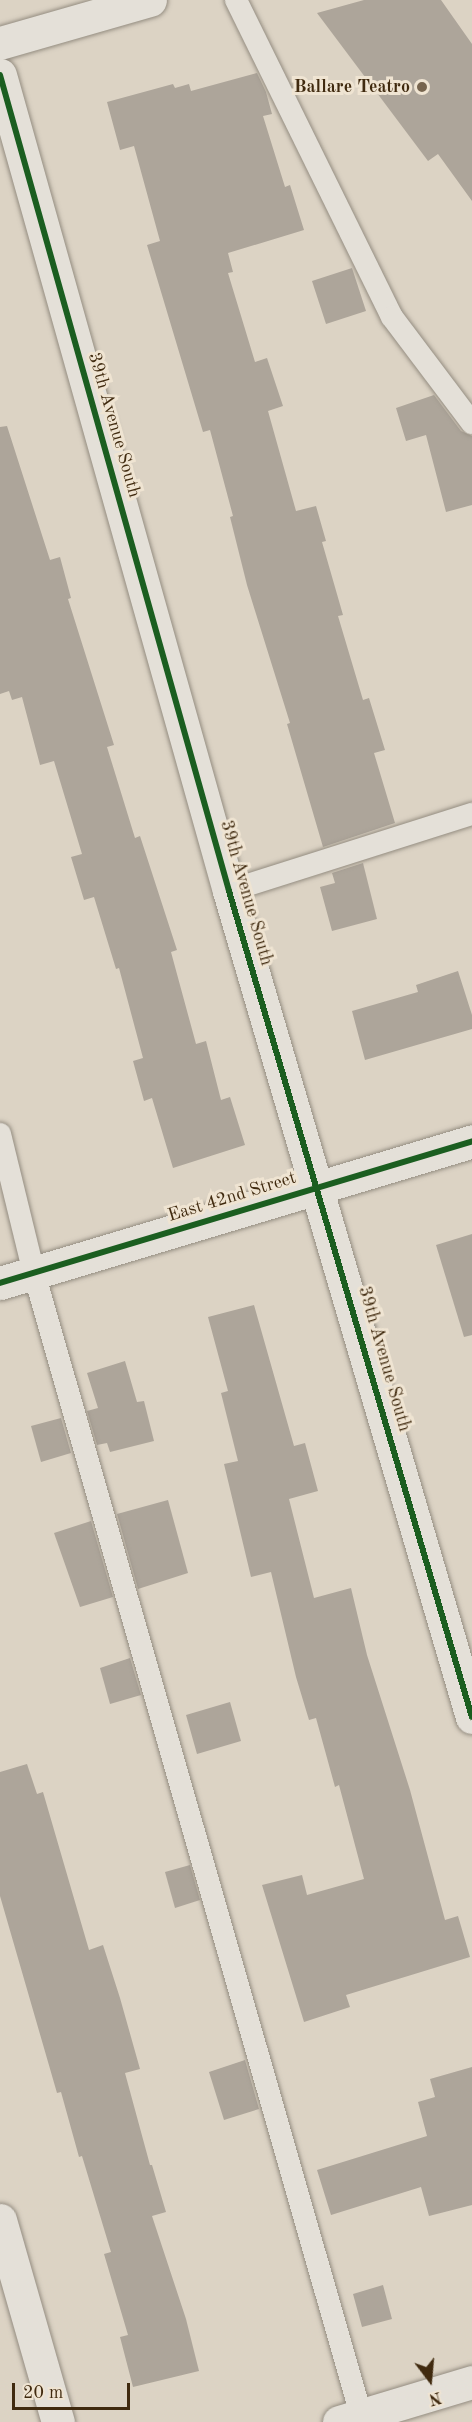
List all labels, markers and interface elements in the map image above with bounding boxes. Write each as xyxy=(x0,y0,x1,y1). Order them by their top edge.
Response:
place label: Ballare Teatro xyxy=(294,76,410,98)
marker: Ballare Teatro xyxy=(415,80,429,94)
street label: 39th Avenue South xyxy=(83,350,145,500)
street label: 39th Avenue South xyxy=(215,818,277,968)
street label: East 42nd Street xyxy=(165,1167,299,1227)
street label: 39th Avenue South xyxy=(353,1284,415,1434)
north arrow xyxy=(400,2350,460,2410)
scale bar xyxy=(15,2371,134,2409)
text: 20 m xyxy=(23,2384,63,2402)
text: N xyxy=(427,2388,443,2407)

